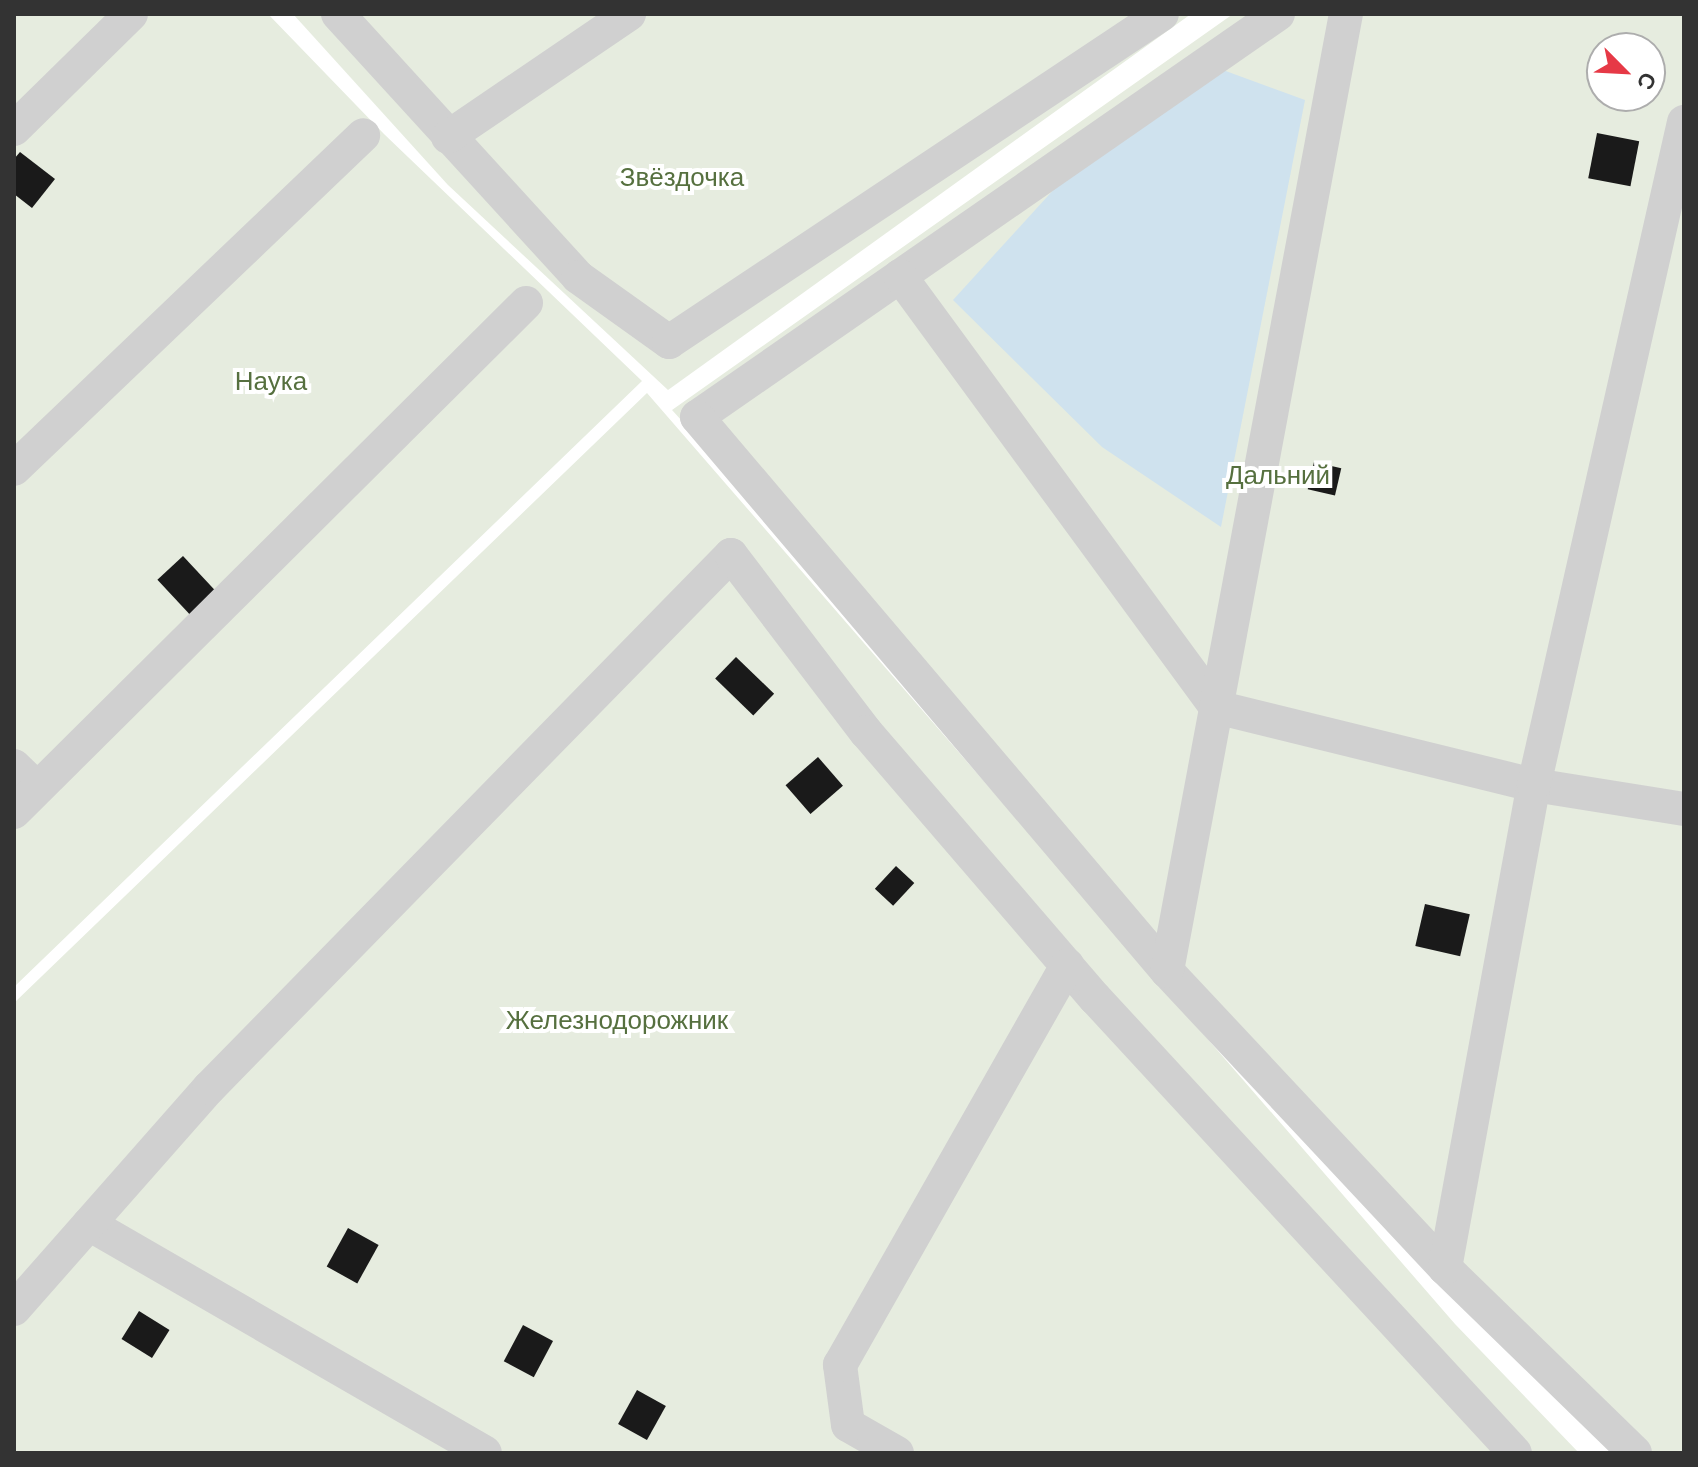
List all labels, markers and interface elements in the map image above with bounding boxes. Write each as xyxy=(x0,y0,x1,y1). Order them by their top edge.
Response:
north arrow xyxy=(1586,32,1666,112)
text: С xyxy=(1630,68,1663,94)
park label: Звёздочка xyxy=(620,162,744,194)
park label: Наука xyxy=(235,366,307,398)
park label: Дальний xyxy=(1226,460,1330,492)
park label: Железнодорожник xyxy=(506,1005,728,1037)

